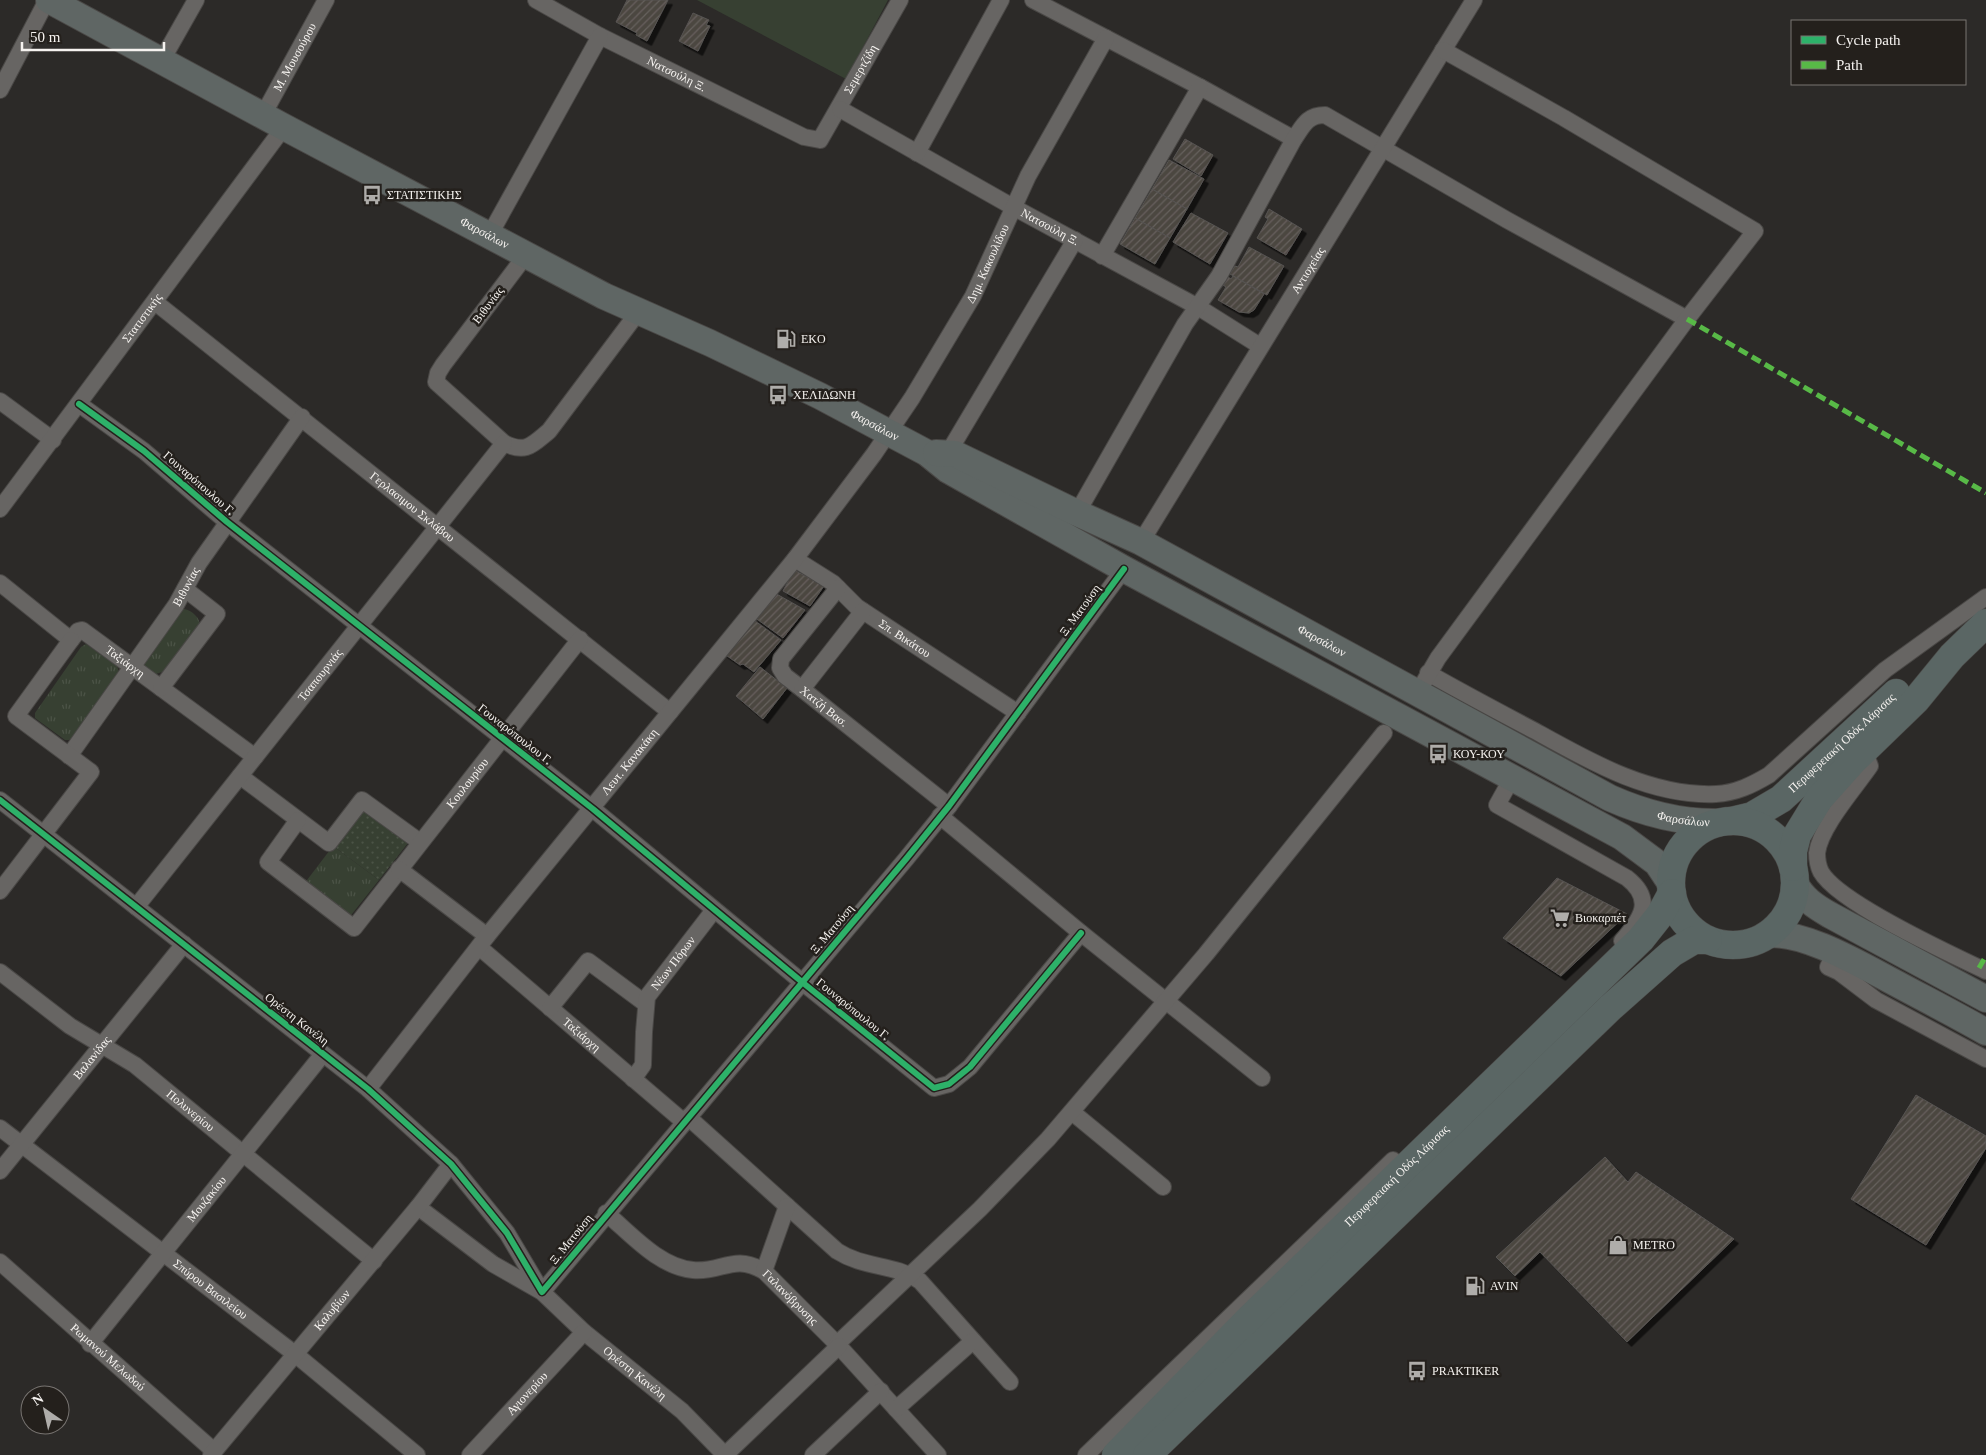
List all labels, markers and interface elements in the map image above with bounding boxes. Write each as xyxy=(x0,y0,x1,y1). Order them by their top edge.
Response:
scale bar xyxy=(22,20,165,52)
legend xyxy=(1791,20,1966,85)
street label: Μ. Μουσούρου xyxy=(270,21,319,94)
text: 50 m xyxy=(30,29,61,45)
text: Cycle path xyxy=(1836,32,1901,48)
street label: Σεμερτζίδη xyxy=(841,42,880,96)
street label: Νατσούλη Ξ. xyxy=(645,54,708,94)
text: Path xyxy=(1836,57,1863,73)
bus stop icon: ΣΤΑΤΙΣΤΙΚΗΣ xyxy=(361,184,383,206)
place label: ΣΤΑΤΙΣΤΙΚΗΣ xyxy=(387,188,462,202)
street label: Νατσούλη Ξ. xyxy=(1019,206,1082,248)
street label: Φαρσάλων xyxy=(458,214,512,252)
street label: Δημ. Κακουλίδου xyxy=(963,222,1012,306)
street label: Αντιοχείας xyxy=(1288,244,1328,296)
street label: Βιθυνίας xyxy=(470,284,507,326)
street label: Στατιστικής xyxy=(119,291,165,345)
fuel station icon: EKO xyxy=(775,328,797,350)
place label: EKO xyxy=(801,332,826,346)
bus stop icon: ΧΕΛΙΔΩΝΗ xyxy=(767,384,789,406)
place label: ΧΕΛΙΔΩΝΗ xyxy=(793,388,856,402)
street label: Φαρσάλων xyxy=(848,406,902,444)
street label: Γουναρόπουλου Γ. xyxy=(161,448,237,518)
street label: Γερλασιμου Σκλάβου xyxy=(367,469,458,545)
street label: Βιθυνίας xyxy=(170,564,203,609)
street label: Ξ. Ματούση xyxy=(1057,582,1103,638)
street label: Σπ. Βικάτου xyxy=(876,616,933,661)
street label: Φαρσάλων xyxy=(1295,622,1349,660)
street label: Ταξιάρχη xyxy=(103,643,147,681)
street label: Τσαπουρνιάς xyxy=(295,646,345,704)
street label: Χατζή Βασ. xyxy=(797,683,851,730)
street label: Περιφερειακή Οδός Λάρισας xyxy=(1786,690,1898,795)
street label: Γουναρόπουλου Γ. xyxy=(475,701,555,767)
street label: Λευτ. Κανακάκη xyxy=(598,726,661,798)
bus stop icon: ΚΟΥ-ΚΟΥ xyxy=(1427,743,1449,765)
place label: ΚΟΥ-ΚΟΥ xyxy=(1453,747,1505,761)
street label: Κουλουρίου xyxy=(443,755,491,811)
street label: Φαρσάλων xyxy=(1656,808,1711,829)
street label: Ξ. Ματούση xyxy=(807,901,857,957)
supermarket icon: Βιοκαρπέτ xyxy=(1549,907,1571,929)
place label: Βιοκαρπέτ xyxy=(1575,911,1627,925)
street label: Νέων Πόρων xyxy=(648,933,698,993)
street label: Γουναρόπουλου Γ. xyxy=(814,975,892,1043)
street label: Ορέστη Κανέλη xyxy=(262,990,332,1048)
street label: Ταξιάρχη xyxy=(560,1015,603,1055)
street label: Βαλανίδας xyxy=(70,1033,114,1082)
street label: Πολυνερίου xyxy=(164,1087,217,1134)
street label: Περιφερειακή Οδός Λάρισας xyxy=(1342,1122,1452,1230)
street label: Μουζακίου xyxy=(184,1173,229,1225)
street label: Ξ. Ματούση xyxy=(547,1211,595,1267)
shop icon: METRO xyxy=(1607,1234,1629,1256)
place label: METRO xyxy=(1633,1238,1675,1252)
street label: Σπύρου Βασιλείου xyxy=(170,1256,250,1322)
street label: Γαλανόβρυσης xyxy=(760,1267,821,1328)
fuel station icon: AVIN xyxy=(1464,1275,1486,1297)
place label: AVIN xyxy=(1490,1279,1519,1293)
street label: Καλυβίων xyxy=(311,1286,353,1333)
street label: Ρωμανού Μελωδού xyxy=(68,1321,148,1394)
street label: Ορέστη Κανέλη xyxy=(600,1343,669,1403)
bus stop icon: PRAKTIKER xyxy=(1406,1360,1428,1382)
place label: PRAKTIKER xyxy=(1432,1364,1499,1378)
street label: Αγιονερίου xyxy=(504,1369,551,1418)
north arrow xyxy=(20,1385,70,1435)
text: N xyxy=(30,1391,46,1409)

